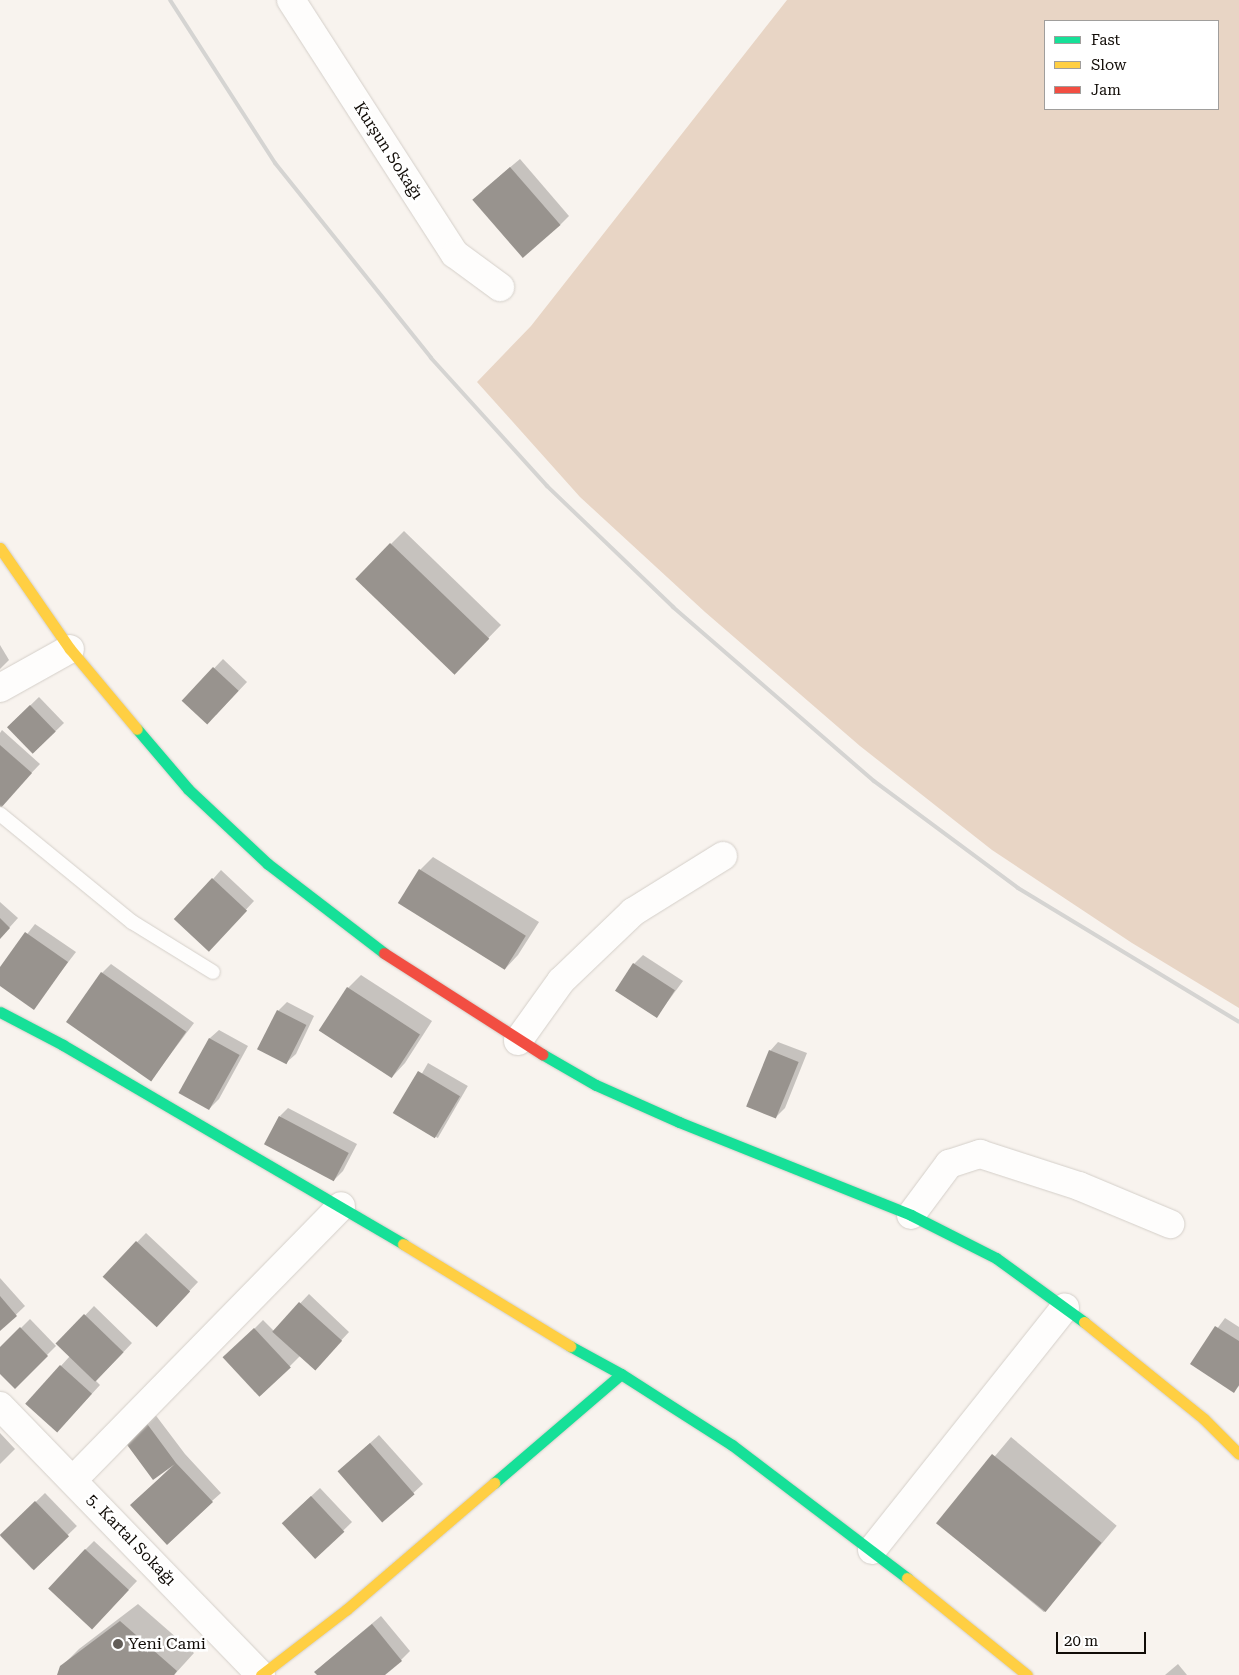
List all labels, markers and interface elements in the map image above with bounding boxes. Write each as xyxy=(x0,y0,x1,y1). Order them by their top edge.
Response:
legend xyxy=(1044,20,1219,110)
text: Fast xyxy=(1091,31,1120,49)
text: Slow xyxy=(1091,56,1126,74)
text: Jam xyxy=(1091,81,1121,99)
street label: Kurşun Sokağı xyxy=(349,99,427,203)
street label: 5. Kartal Sokağı xyxy=(82,1490,180,1590)
scale bar xyxy=(1059,1622,1149,1654)
text: 20 m xyxy=(1064,1632,1098,1650)
place label: Yeni Cami xyxy=(128,1634,206,1654)
marker: Yeni Cami xyxy=(112,1638,124,1650)

